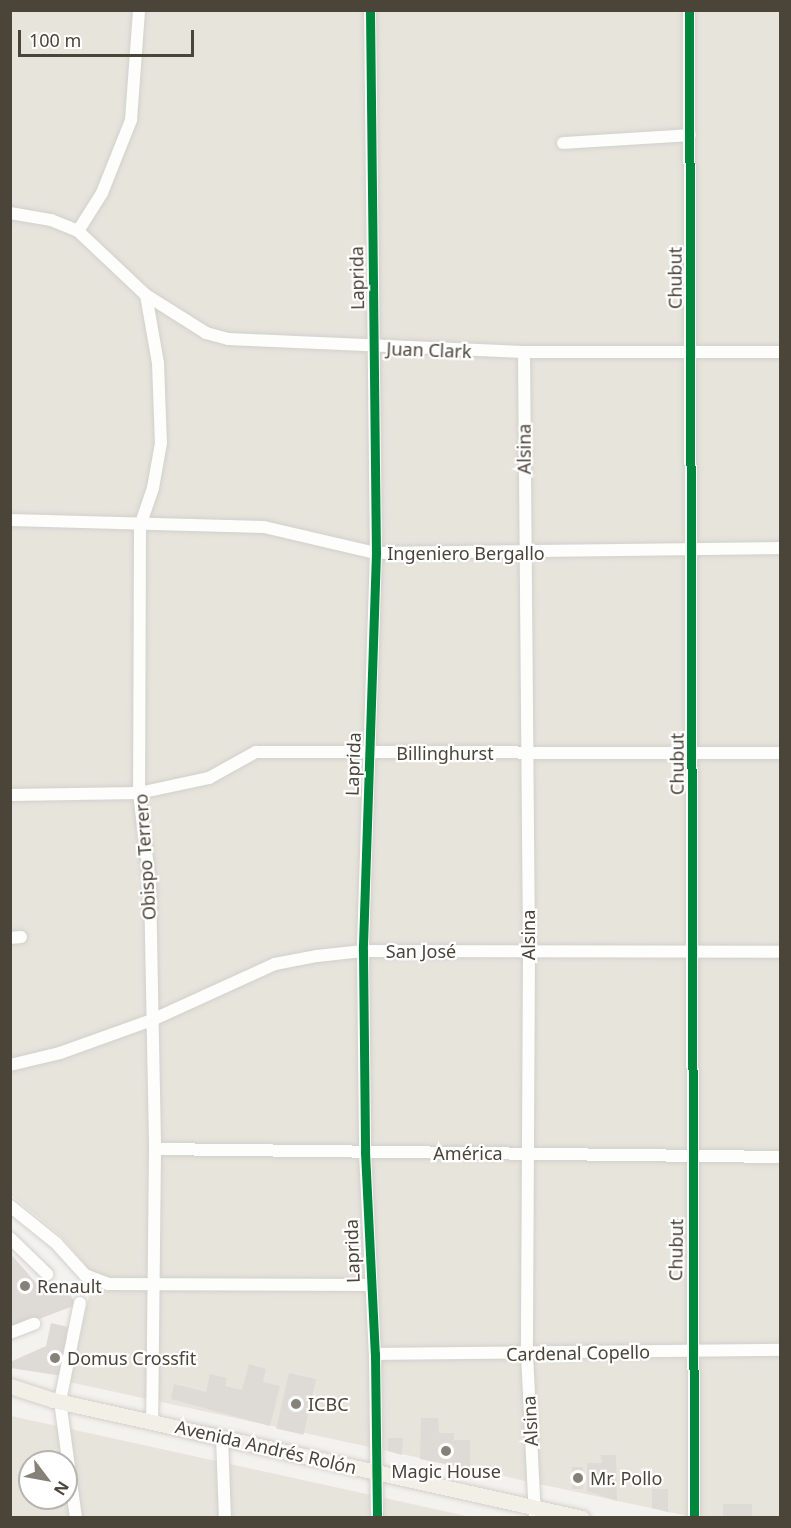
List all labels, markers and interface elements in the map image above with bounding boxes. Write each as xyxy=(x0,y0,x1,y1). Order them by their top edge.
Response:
scale bar xyxy=(21,18,196,56)
text: 100 m xyxy=(29,28,81,52)
street label: Laprida xyxy=(346,246,368,310)
street label: Chubut xyxy=(664,247,686,309)
street label: Juan Clark xyxy=(386,338,472,362)
street label: Alsina xyxy=(513,424,535,474)
street label: Ingeniero Bergallo xyxy=(387,542,545,564)
street label: Laprida xyxy=(341,732,365,796)
street label: Chubut xyxy=(666,733,688,795)
street label: Billinghurst xyxy=(396,742,494,764)
street label: Obispo Terrero xyxy=(130,793,160,921)
street label: Alsina xyxy=(517,910,539,960)
street label: San José xyxy=(386,940,456,962)
street label: América xyxy=(433,1142,503,1164)
street label: Laprida xyxy=(340,1219,364,1283)
street label: Chubut xyxy=(665,1219,687,1281)
place label: Renault xyxy=(37,1275,102,1297)
marker: Renault xyxy=(18,1279,32,1293)
street label: Cardenal Copello xyxy=(506,1341,650,1365)
place label: Domus Crossfit xyxy=(67,1347,196,1369)
marker: Domus Crossfit xyxy=(48,1351,62,1365)
place label: ICBC xyxy=(308,1393,349,1415)
street label: Alsina xyxy=(518,1395,542,1447)
marker: ICBC xyxy=(289,1397,303,1411)
street label: Avenida Andrés Rolón xyxy=(173,1416,359,1478)
marker: Magic House xyxy=(439,1444,453,1458)
north arrow xyxy=(18,1450,78,1510)
place label: Magic House xyxy=(391,1460,501,1482)
place label: Mr. Pollo xyxy=(590,1467,662,1489)
marker: Mr. Pollo xyxy=(571,1471,585,1485)
text: N xyxy=(49,1477,74,1500)

